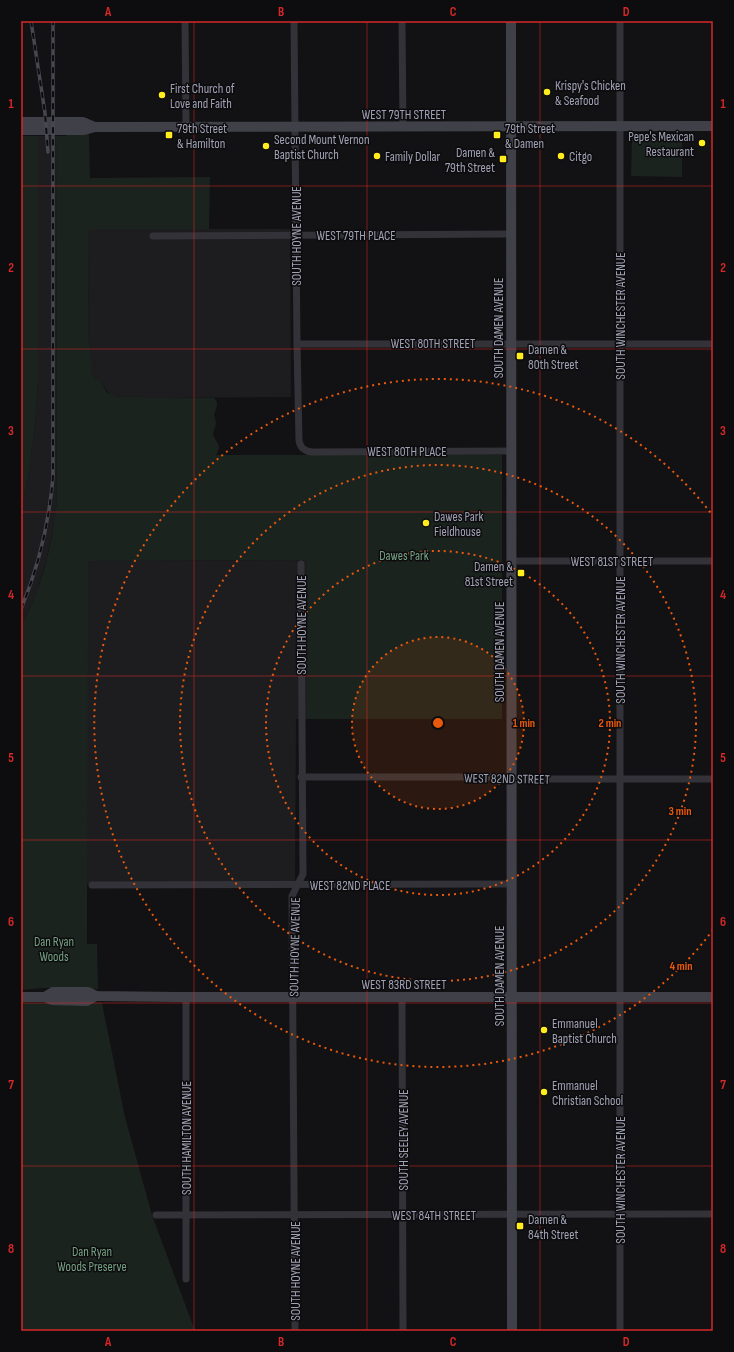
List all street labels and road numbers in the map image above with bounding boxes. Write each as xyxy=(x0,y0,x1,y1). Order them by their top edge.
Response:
street label: WEST 79TH STREET xyxy=(362,107,446,123)
street label: SOUTH HOYNE AVENUE xyxy=(289,186,305,286)
street label: WEST 79TH PLACE xyxy=(316,228,396,244)
street label: SOUTH WINCHESTER AVENUE xyxy=(613,252,629,380)
street label: SOUTH DAMEN AVENUE xyxy=(491,278,507,378)
street label: WEST 80TH STREET xyxy=(391,336,475,352)
street label: WEST 80TH PLACE xyxy=(367,444,447,460)
street label: WEST 81ST STREET xyxy=(571,554,653,570)
street label: SOUTH HOYNE AVENUE xyxy=(294,575,310,675)
street label: SOUTH WINCHESTER AVENUE xyxy=(613,576,629,704)
street label: SOUTH DAMEN AVENUE xyxy=(492,602,508,702)
street label: WEST 82ND STREET xyxy=(464,770,550,788)
street label: WEST 82ND PLACE xyxy=(310,878,390,894)
street label: SOUTH HOYNE AVENUE xyxy=(286,897,304,997)
street label: SOUTH DAMEN AVENUE xyxy=(492,926,508,1026)
street label: WEST 83RD STREET xyxy=(362,977,447,993)
street label: SOUTH HAMILTON AVENUE xyxy=(179,1081,195,1195)
street label: SOUTH SEELEY AVENUE xyxy=(396,1089,412,1191)
street label: SOUTH WINCHESTER AVENUE xyxy=(613,1116,629,1244)
street label: WEST 84TH STREET xyxy=(392,1208,476,1224)
street label: SOUTH HOYNE AVENUE xyxy=(288,1221,304,1321)

